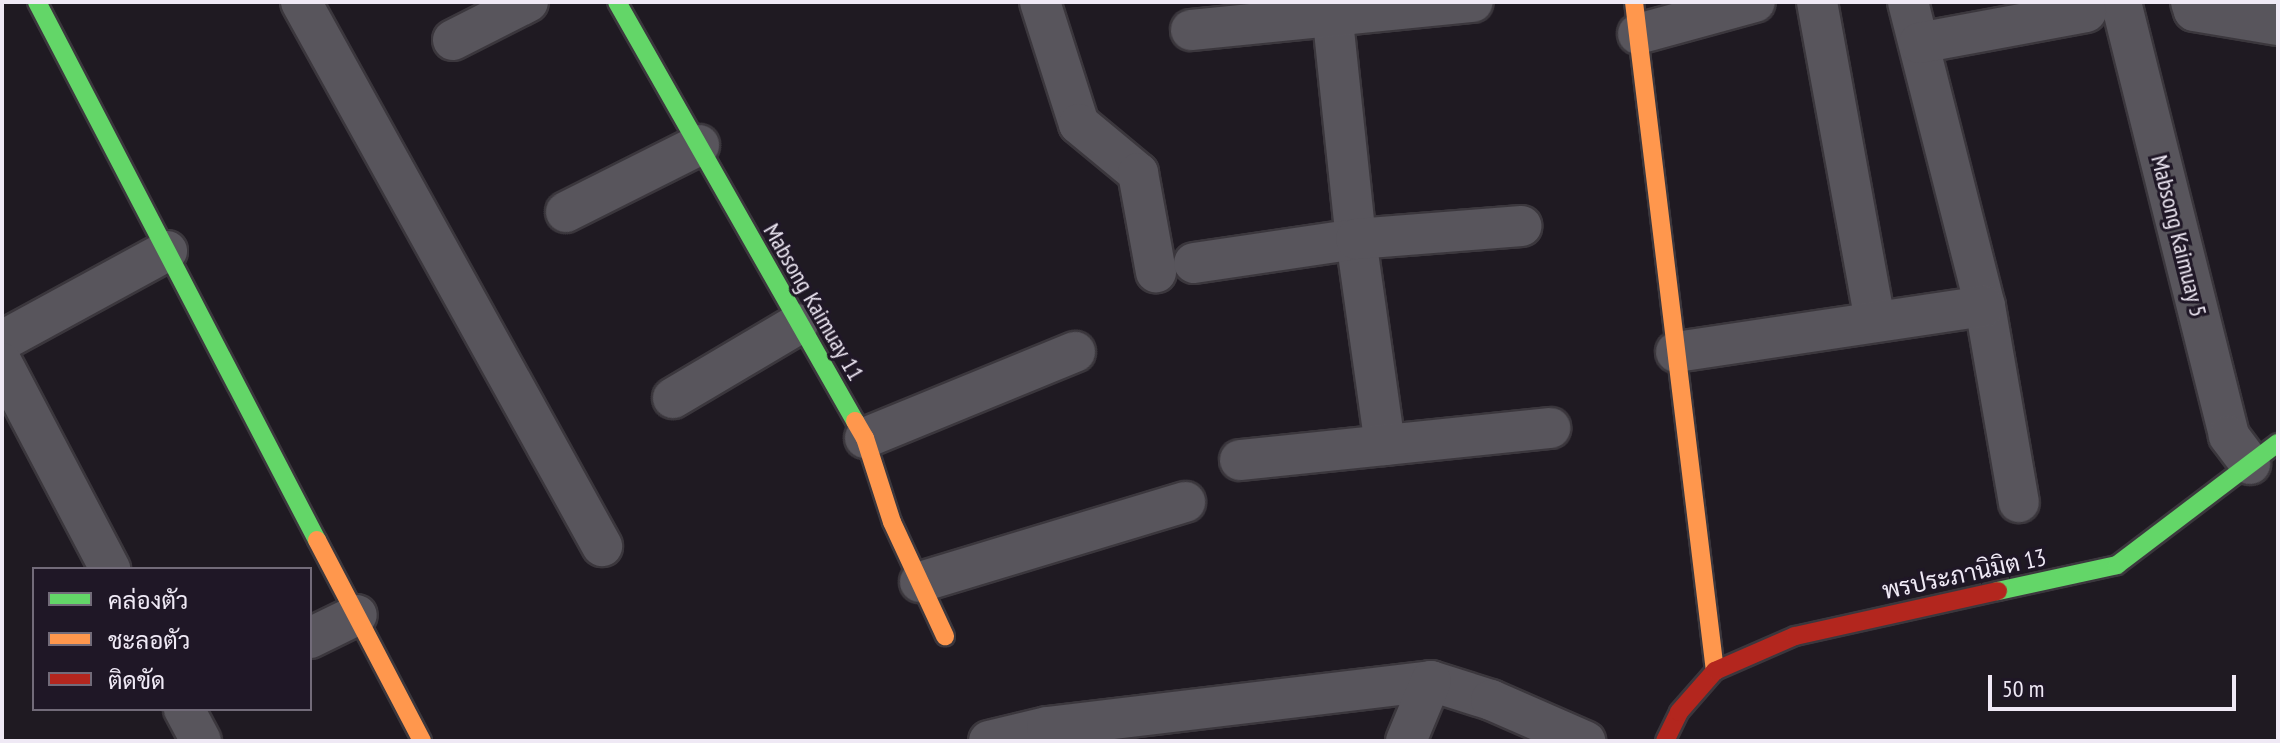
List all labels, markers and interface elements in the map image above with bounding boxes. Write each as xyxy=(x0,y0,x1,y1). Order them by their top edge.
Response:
street label: Mabsong Kaimuay 5 xyxy=(2145,152,2213,320)
street label: Mabsong Kaimuay 11 xyxy=(757,218,871,386)
street label: พรประภานิมิต 13 xyxy=(1879,543,2049,605)
legend xyxy=(32,567,312,711)
text: คล่องตัว xyxy=(108,585,188,616)
text: ชะลอตัว xyxy=(108,625,190,656)
scale bar xyxy=(1992,659,2240,709)
text: ติดขัด xyxy=(108,665,165,696)
text: 50 m xyxy=(2002,673,2044,704)

